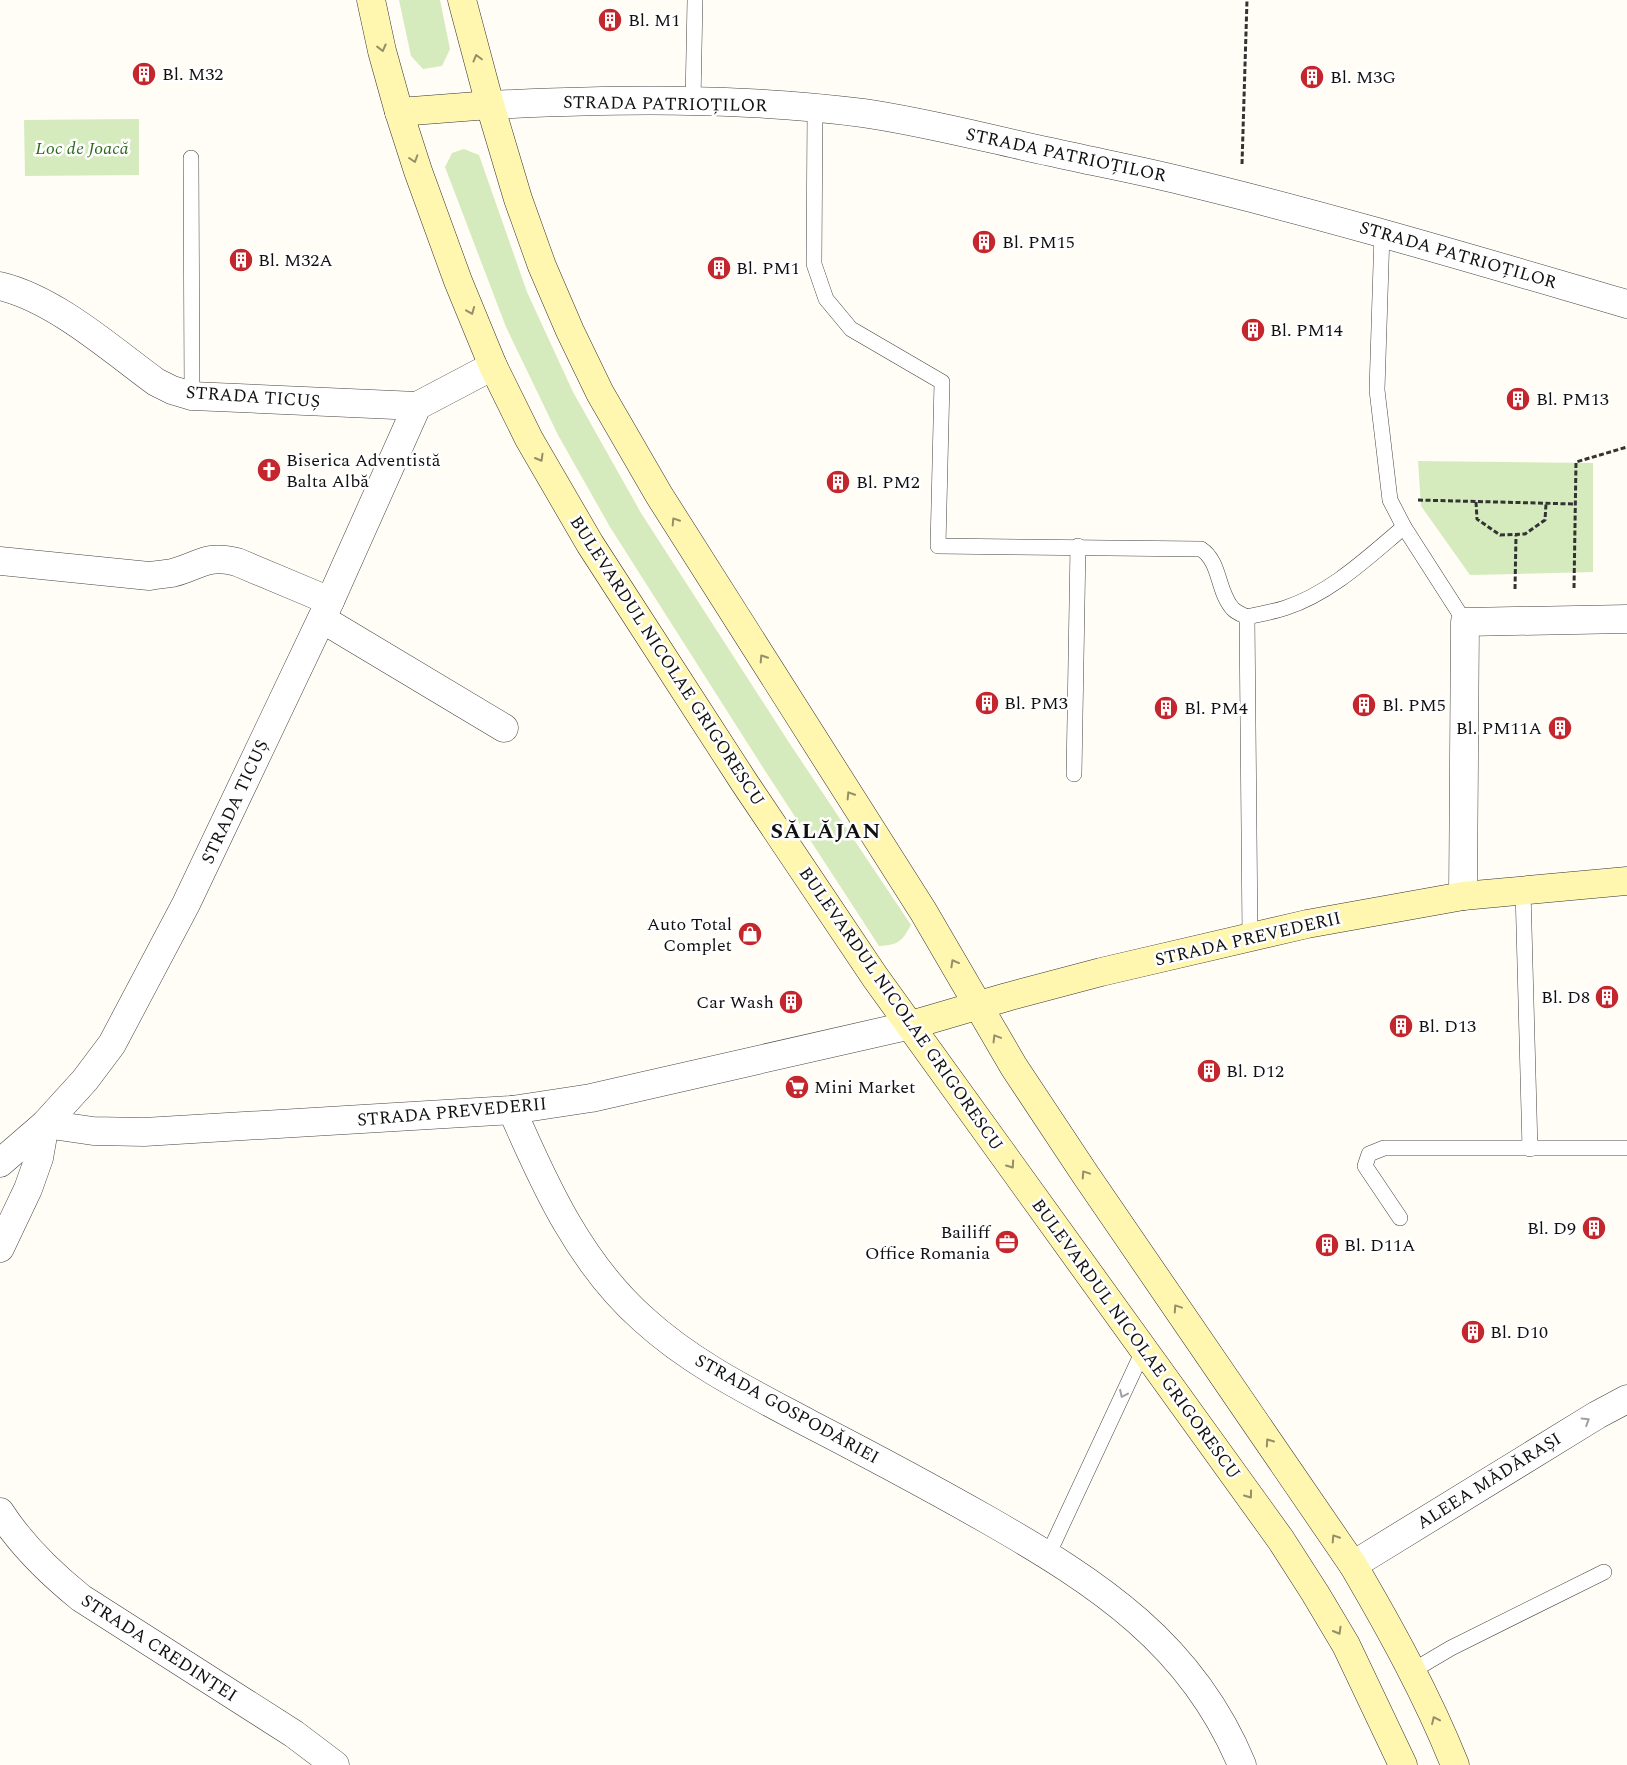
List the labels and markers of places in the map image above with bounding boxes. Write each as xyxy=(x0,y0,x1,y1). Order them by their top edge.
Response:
building icon: Bl. M1 xyxy=(597,7,623,33)
place label: Bl. M1 xyxy=(628,7,680,34)
building icon: Bl. M32 xyxy=(131,61,157,87)
place label: Bl. M32 xyxy=(162,61,223,88)
building icon: Bl. M3G xyxy=(1299,64,1325,90)
place label: Bl. M3G xyxy=(1330,64,1396,91)
building icon: Bl. PM15 xyxy=(971,229,997,255)
place label: Bl. PM15 xyxy=(1002,229,1075,256)
building icon: Bl. M32A xyxy=(228,247,254,273)
place label: Bl. M32A xyxy=(258,247,333,274)
building icon: Bl. PM1 xyxy=(706,255,732,281)
place label: Bl. PM1 xyxy=(736,255,800,282)
building icon: Bl. PM14 xyxy=(1240,317,1266,343)
place label: Bl. PM14 xyxy=(1270,317,1343,344)
building icon: Bl. PM13 xyxy=(1505,386,1531,412)
place label: Bl. PM13 xyxy=(1536,386,1609,413)
place label: Biserica Adventistă Balta Albă xyxy=(286,447,441,495)
church icon: Biserica Adventistă Balta Albă xyxy=(256,457,282,483)
building icon: Bl. PM2 xyxy=(825,469,851,495)
place label: Bl. PM2 xyxy=(856,469,920,496)
building icon: Bl. PM3 xyxy=(974,690,1000,716)
place label: Bl. PM3 xyxy=(1004,690,1068,717)
building icon: Bl. PM5 xyxy=(1351,692,1377,718)
place label: Bl. PM5 xyxy=(1382,692,1446,719)
building icon: Bl. PM4 xyxy=(1153,695,1179,721)
place label: Bl. PM4 xyxy=(1184,695,1248,722)
place label: Bl. PM11A xyxy=(1456,715,1542,742)
building icon: Bl. PM11A xyxy=(1547,715,1573,741)
place label: Auto Total Complet xyxy=(647,911,732,959)
shop icon: Auto Total Complet xyxy=(737,921,763,947)
place label: Bl. D8 xyxy=(1541,984,1590,1011)
building icon: Bl. D8 xyxy=(1594,984,1620,1010)
place label: Car Wash xyxy=(696,989,774,1016)
building icon: Car Wash xyxy=(778,989,804,1015)
building icon: Bl. D13 xyxy=(1388,1013,1414,1039)
place label: Bl. D13 xyxy=(1418,1013,1476,1040)
building icon: Bl. D12 xyxy=(1196,1058,1222,1084)
place label: Bl. D12 xyxy=(1226,1058,1284,1085)
supermarket icon: Mini Market xyxy=(784,1074,810,1100)
place label: Mini Market xyxy=(814,1074,915,1101)
place label: Bl. D9 xyxy=(1527,1215,1576,1242)
building icon: Bl. D9 xyxy=(1581,1215,1607,1241)
place label: Bailiff Office Romania xyxy=(865,1219,992,1267)
office icon: Bailiff Office Romania xyxy=(994,1229,1020,1255)
building icon: Bl. D11A xyxy=(1314,1232,1340,1258)
place label: Bl. D11A xyxy=(1344,1232,1415,1259)
building icon: Bl. D10 xyxy=(1460,1319,1486,1345)
place label: Bl. D10 xyxy=(1490,1319,1548,1346)

